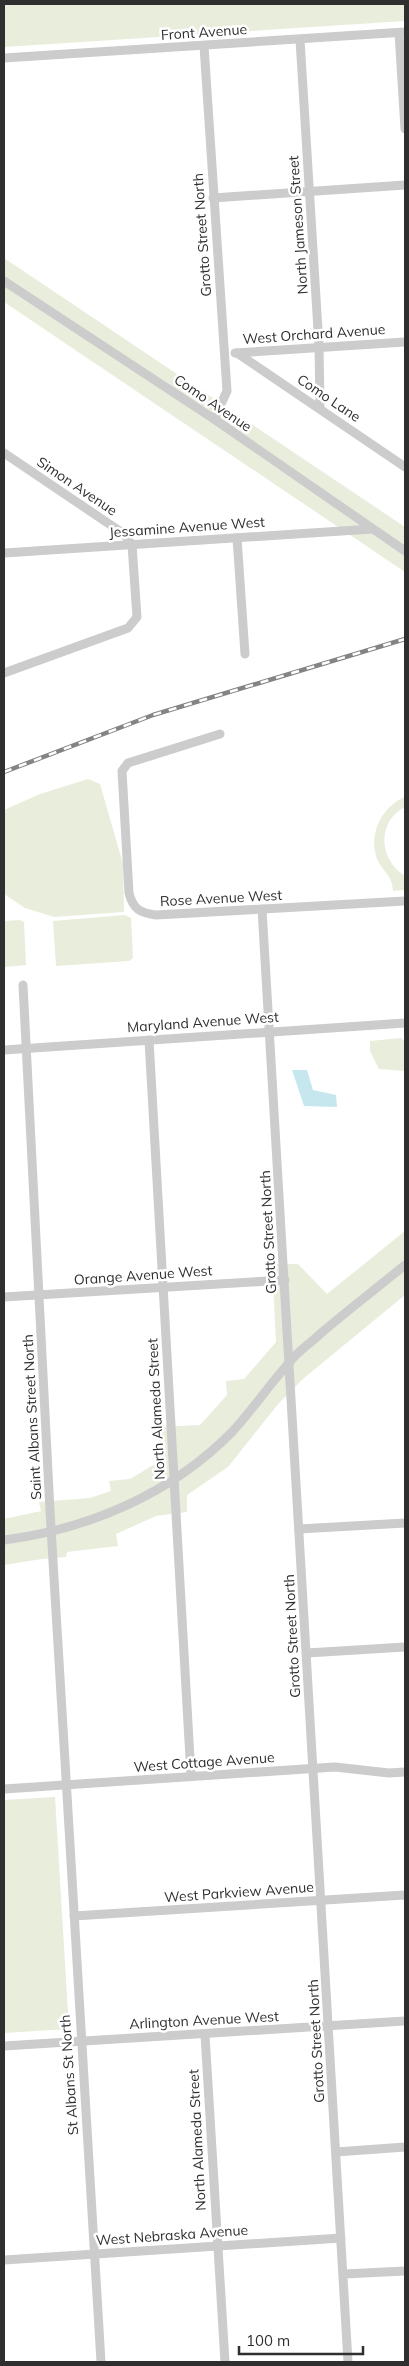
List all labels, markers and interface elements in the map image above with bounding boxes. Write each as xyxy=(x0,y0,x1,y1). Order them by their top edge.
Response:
street label: Front Avenue xyxy=(160,20,248,44)
street label: North Jameson Street xyxy=(284,155,312,295)
street label: Grotto Street North xyxy=(189,173,215,297)
street label: West Orchard Avenue xyxy=(242,320,386,348)
street label: Como Avenue xyxy=(171,370,255,436)
street label: Como Lane xyxy=(294,370,364,426)
street label: Simon Avenue xyxy=(33,453,121,519)
street label: Jessamine Avenue West xyxy=(108,513,266,541)
street label: Rose Avenue West xyxy=(159,886,283,910)
street label: Maryland Avenue West xyxy=(127,1008,279,1036)
street label: Grotto Street North xyxy=(256,1170,280,1294)
street label: Orange Avenue West xyxy=(73,1261,213,1289)
street label: Saint Albans Street North xyxy=(19,1334,45,1500)
street label: North Alameda Street xyxy=(143,1338,169,1480)
street label: Grotto Street North xyxy=(280,1574,304,1698)
street label: West Cottage Avenue xyxy=(133,1748,275,1776)
street label: West Parkview Avenue xyxy=(164,1878,314,1906)
street label: Grotto Street North xyxy=(304,1979,328,2103)
street label: Arlington Avenue West xyxy=(129,2007,279,2033)
street label: St Albans St North xyxy=(56,2014,82,2136)
street label: North Alameda Street xyxy=(184,2069,210,2211)
street label: West Nebraska Avenue xyxy=(95,2221,249,2249)
scale bar xyxy=(239,2324,363,2356)
text: 100 m xyxy=(246,2331,290,2350)

